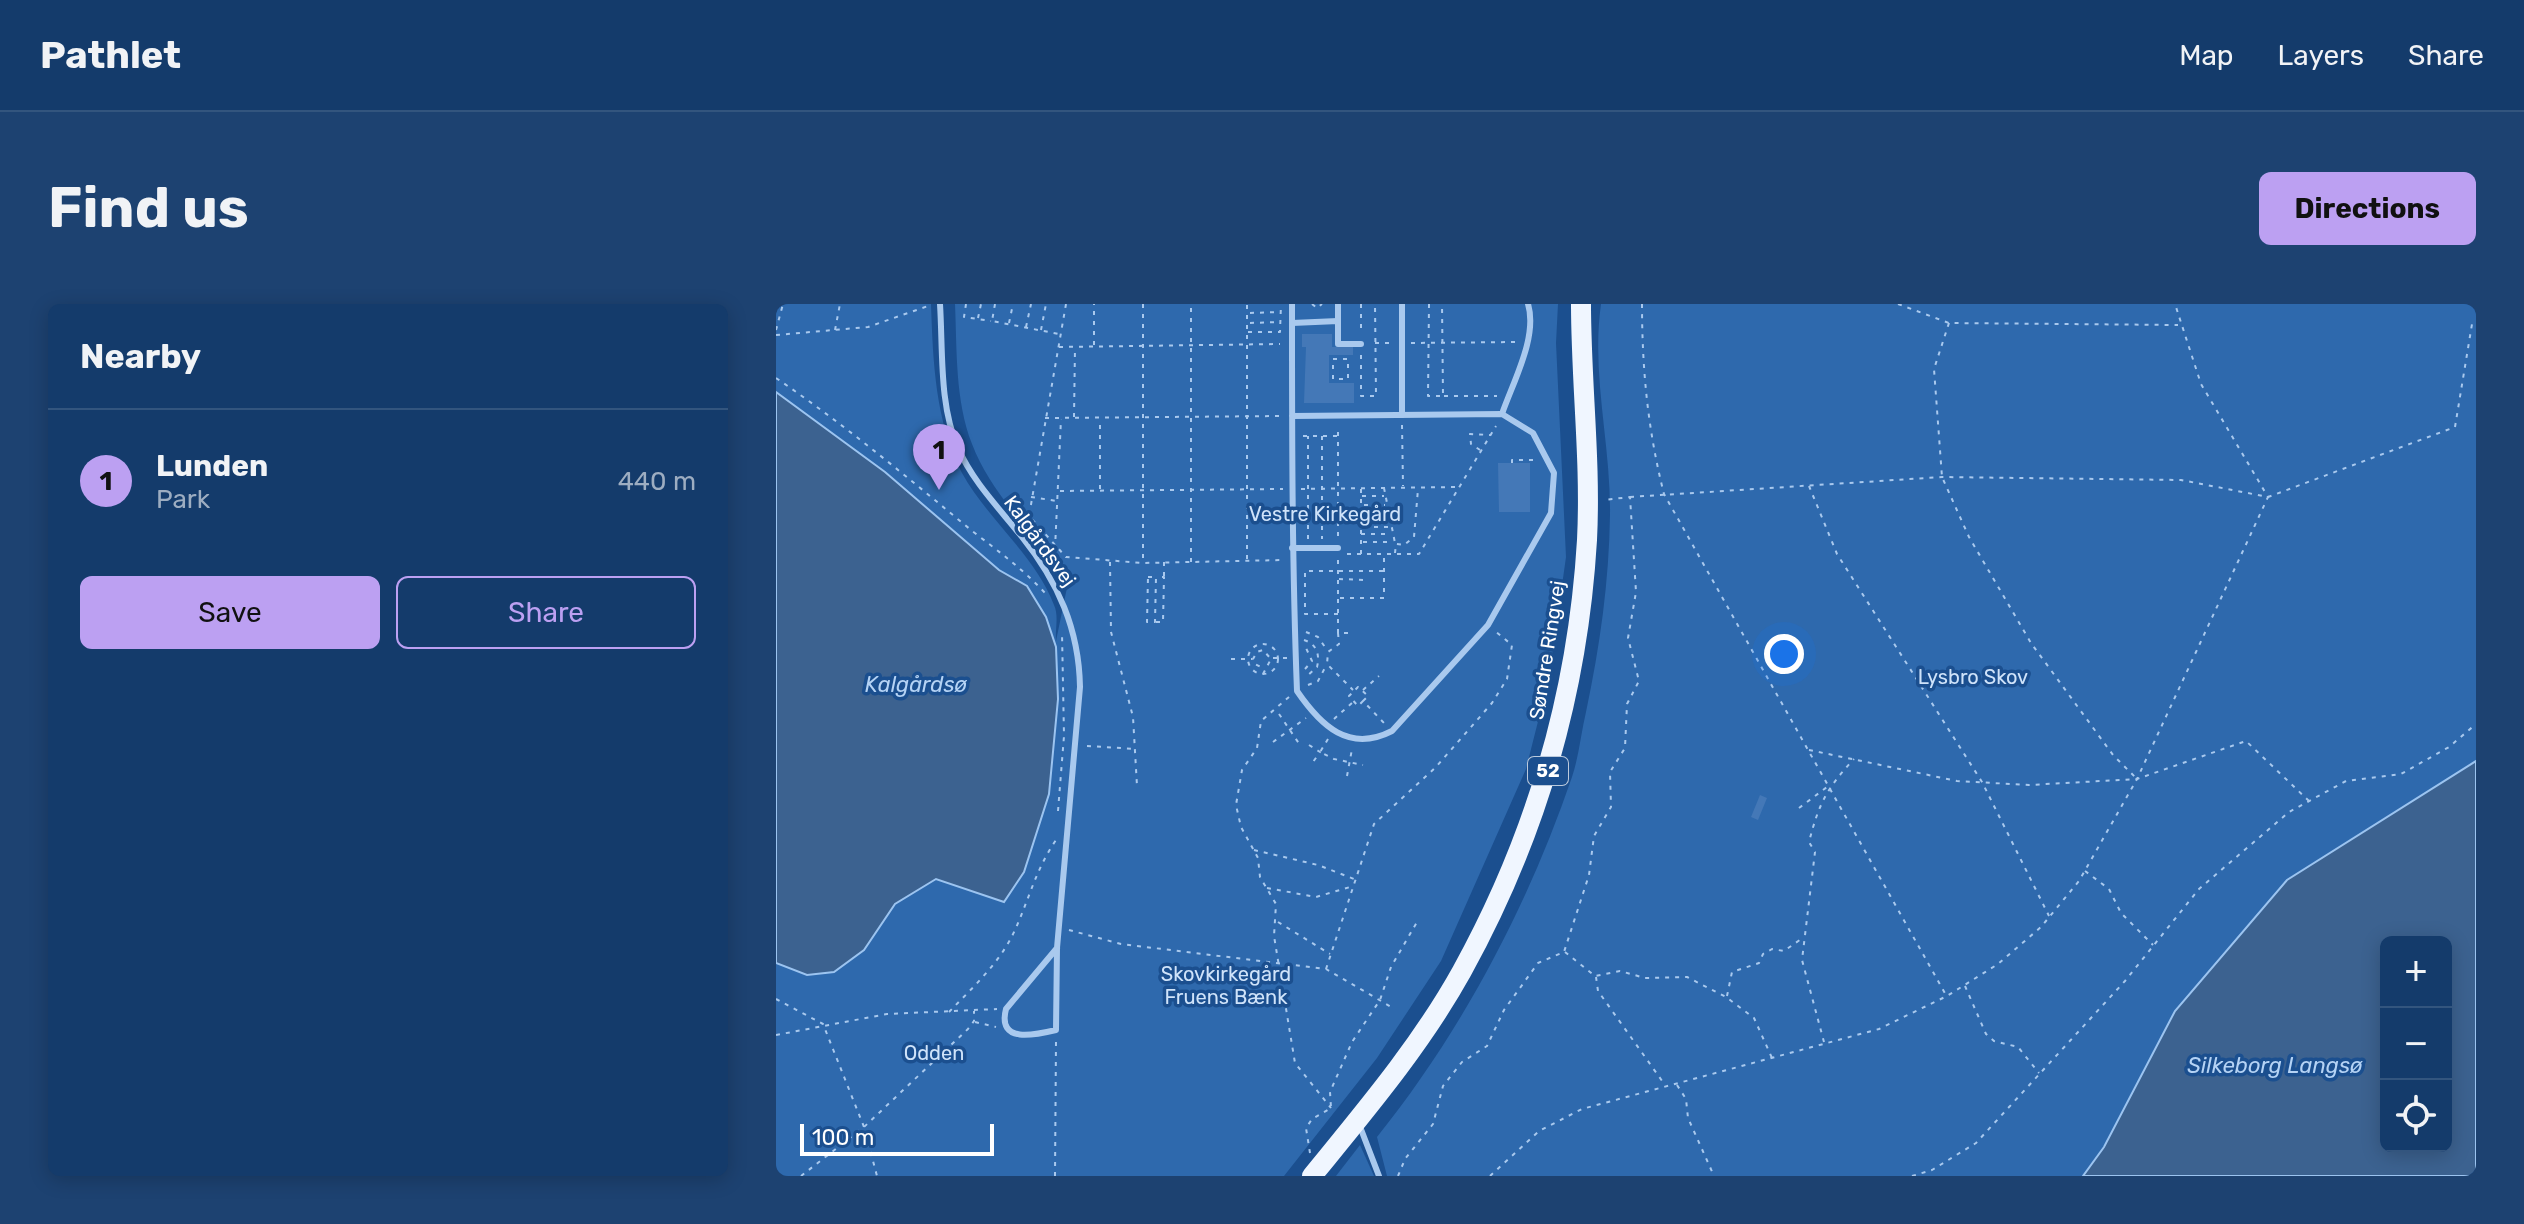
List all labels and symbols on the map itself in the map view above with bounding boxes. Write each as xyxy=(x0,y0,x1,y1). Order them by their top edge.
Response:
pin: 1 xyxy=(913,424,965,490)
street label: Kalgårdsvej xyxy=(999,491,1081,591)
park label: Vestre Kirkegård xyxy=(1249,502,1401,526)
street label: Søndre Ringvej xyxy=(1524,579,1570,721)
your location xyxy=(1764,634,1804,674)
park label: Lysbro Skov xyxy=(1918,665,2028,689)
water label: Kalgårdsø xyxy=(865,671,968,698)
road number: 52 xyxy=(1528,757,1568,785)
park label: Skovkirkegård Fruens Bænk xyxy=(1161,962,1291,1009)
park label: Odden xyxy=(904,1041,964,1065)
water label: Silkeborg Langsø xyxy=(2187,1052,2363,1079)
scale bar xyxy=(800,1120,994,1156)

